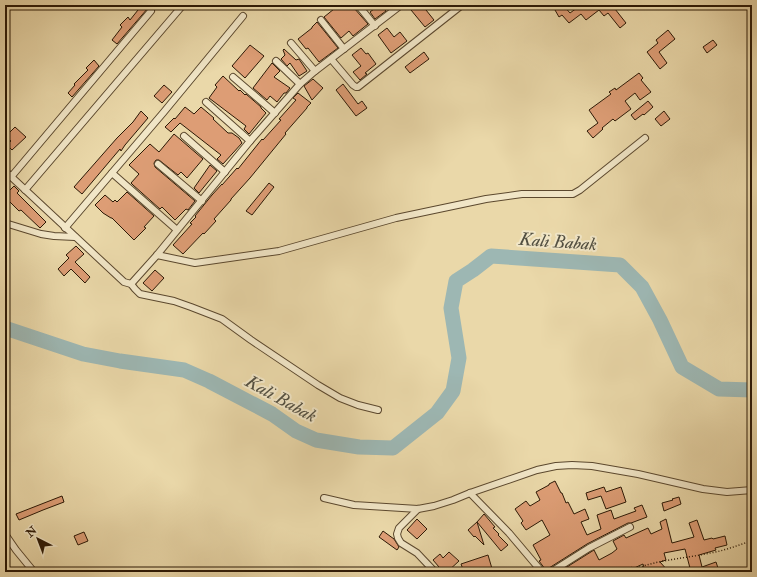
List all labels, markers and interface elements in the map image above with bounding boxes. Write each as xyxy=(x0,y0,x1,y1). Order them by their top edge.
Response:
water label: Kali Babak xyxy=(517,228,598,256)
water label: Kali Babak xyxy=(240,370,321,428)
north arrow xyxy=(18,519,58,559)
text: N xyxy=(23,523,41,541)

